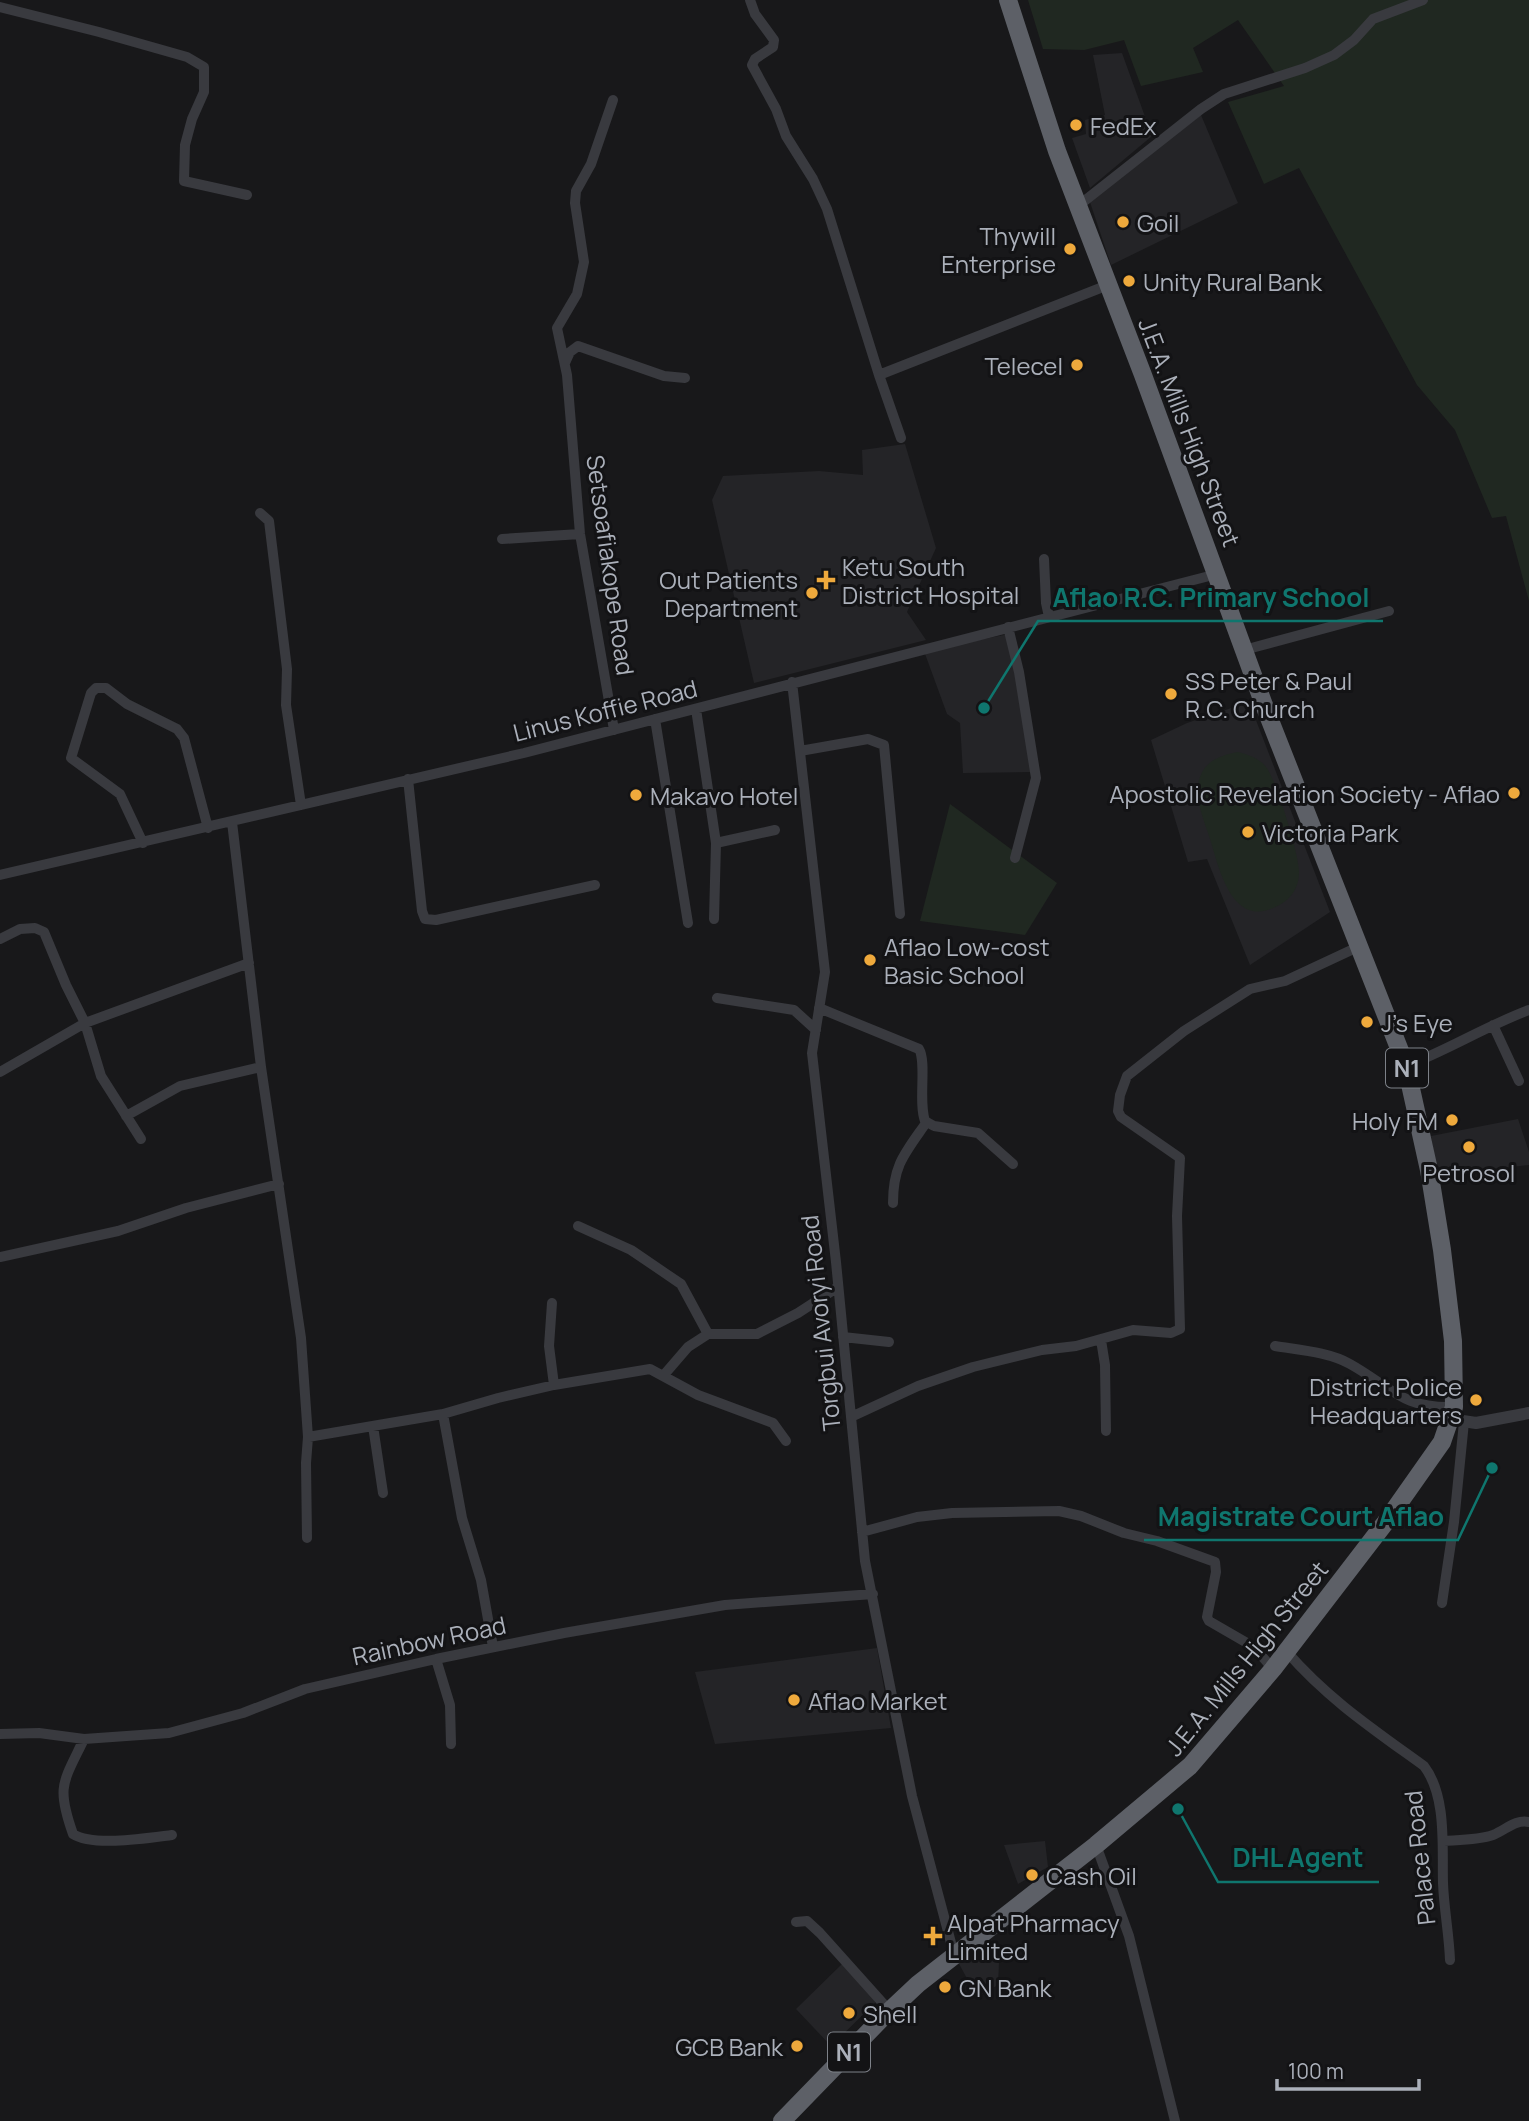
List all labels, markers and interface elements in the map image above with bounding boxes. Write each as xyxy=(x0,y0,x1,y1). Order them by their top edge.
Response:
place label: FedEx xyxy=(1090,109,1157,142)
marker: FedEx xyxy=(1068,117,1084,133)
place label: Goil xyxy=(1137,206,1179,239)
marker: Goil xyxy=(1115,214,1131,230)
place label: Thywill Enterprise xyxy=(941,219,1056,280)
marker: Thywill Enterprise xyxy=(1062,241,1078,257)
place label: Unity Rural Bank xyxy=(1143,265,1323,298)
marker: Unity Rural Bank xyxy=(1121,273,1137,289)
street label: J.E.A. Mills High Street xyxy=(1131,313,1249,551)
place label: Telecel xyxy=(984,349,1063,382)
marker: Telecel xyxy=(1069,357,1085,373)
street label: Setsoafiakope Road xyxy=(579,453,643,677)
place label: Ketu South District Hospital xyxy=(842,550,1019,611)
place label: Out Patients Department xyxy=(659,563,798,624)
marker: Ketu South District Hospital xyxy=(816,570,836,590)
callout: Aflao R.C. Primary School xyxy=(1038,574,1383,621)
text: Aflao R.C. Primary School xyxy=(1052,579,1370,615)
marker: Out Patients Department xyxy=(804,585,820,601)
place label: SS Peter & Paul R.C. Church xyxy=(1185,664,1352,725)
street label: Linus Koffie Road xyxy=(509,671,701,749)
marker: SS Peter & Paul R.C. Church xyxy=(1163,686,1179,702)
place label: Apostolic Revelation Society - Aflao xyxy=(1109,777,1500,810)
place label: Makavo Hotel xyxy=(650,779,798,812)
marker: Apostolic Revelation Society - Aflao xyxy=(1506,785,1522,801)
marker: Makavo Hotel xyxy=(628,787,644,803)
place label: Victoria Park xyxy=(1262,816,1400,849)
marker: Victoria Park xyxy=(1240,824,1256,840)
place label: Aflao Low-cost Basic School xyxy=(884,930,1050,991)
marker: Aflao Low-cost Basic School xyxy=(862,952,878,968)
place label: J's Eye xyxy=(1381,1006,1453,1039)
marker: J's Eye xyxy=(1359,1014,1375,1030)
road number: N1 xyxy=(1386,1049,1428,1088)
place label: Holy FM xyxy=(1352,1104,1438,1137)
marker: Holy FM xyxy=(1444,1112,1460,1128)
marker: Petrosol xyxy=(1461,1139,1477,1155)
place label: Petrosol xyxy=(1423,1156,1515,1189)
street label: Torgbui Avoryi Road xyxy=(792,1214,848,1432)
place label: District Police Headquarters xyxy=(1309,1370,1462,1431)
marker: District Police Headquarters xyxy=(1468,1392,1484,1408)
callout: Magistrate Court Aflao xyxy=(1144,1493,1458,1540)
text: Magistrate Court Aflao xyxy=(1158,1498,1444,1534)
street label: J.E.A. Mills High Street xyxy=(1157,1554,1335,1762)
street label: Rainbow Road xyxy=(349,1608,509,1672)
place label: Aflao Market xyxy=(808,1684,947,1717)
marker: Aflao Market xyxy=(786,1692,802,1708)
street label: Palace Road xyxy=(1396,1789,1442,1927)
callout: DHL Agent xyxy=(1218,1835,1379,1882)
text: DHL Agent xyxy=(1233,1839,1363,1875)
place label: Cash Oil xyxy=(1046,1859,1137,1892)
marker: Cash Oil xyxy=(1024,1867,1040,1883)
place label: Alpat Pharmacy Limited xyxy=(947,1906,1120,1967)
marker: Alpat Pharmacy Limited xyxy=(925,1928,941,1944)
place label: GN Bank xyxy=(959,1971,1052,2004)
marker: GN Bank xyxy=(937,1979,953,1995)
place label: Shell xyxy=(863,1997,917,2030)
marker: Shell xyxy=(841,2005,857,2021)
place label: GCB Bank xyxy=(675,2030,784,2063)
road number: N1 xyxy=(828,2033,870,2072)
marker: GCB Bank xyxy=(789,2038,805,2054)
scale bar xyxy=(1277,2048,1419,2092)
text: 100 m xyxy=(1288,2057,1344,2085)

